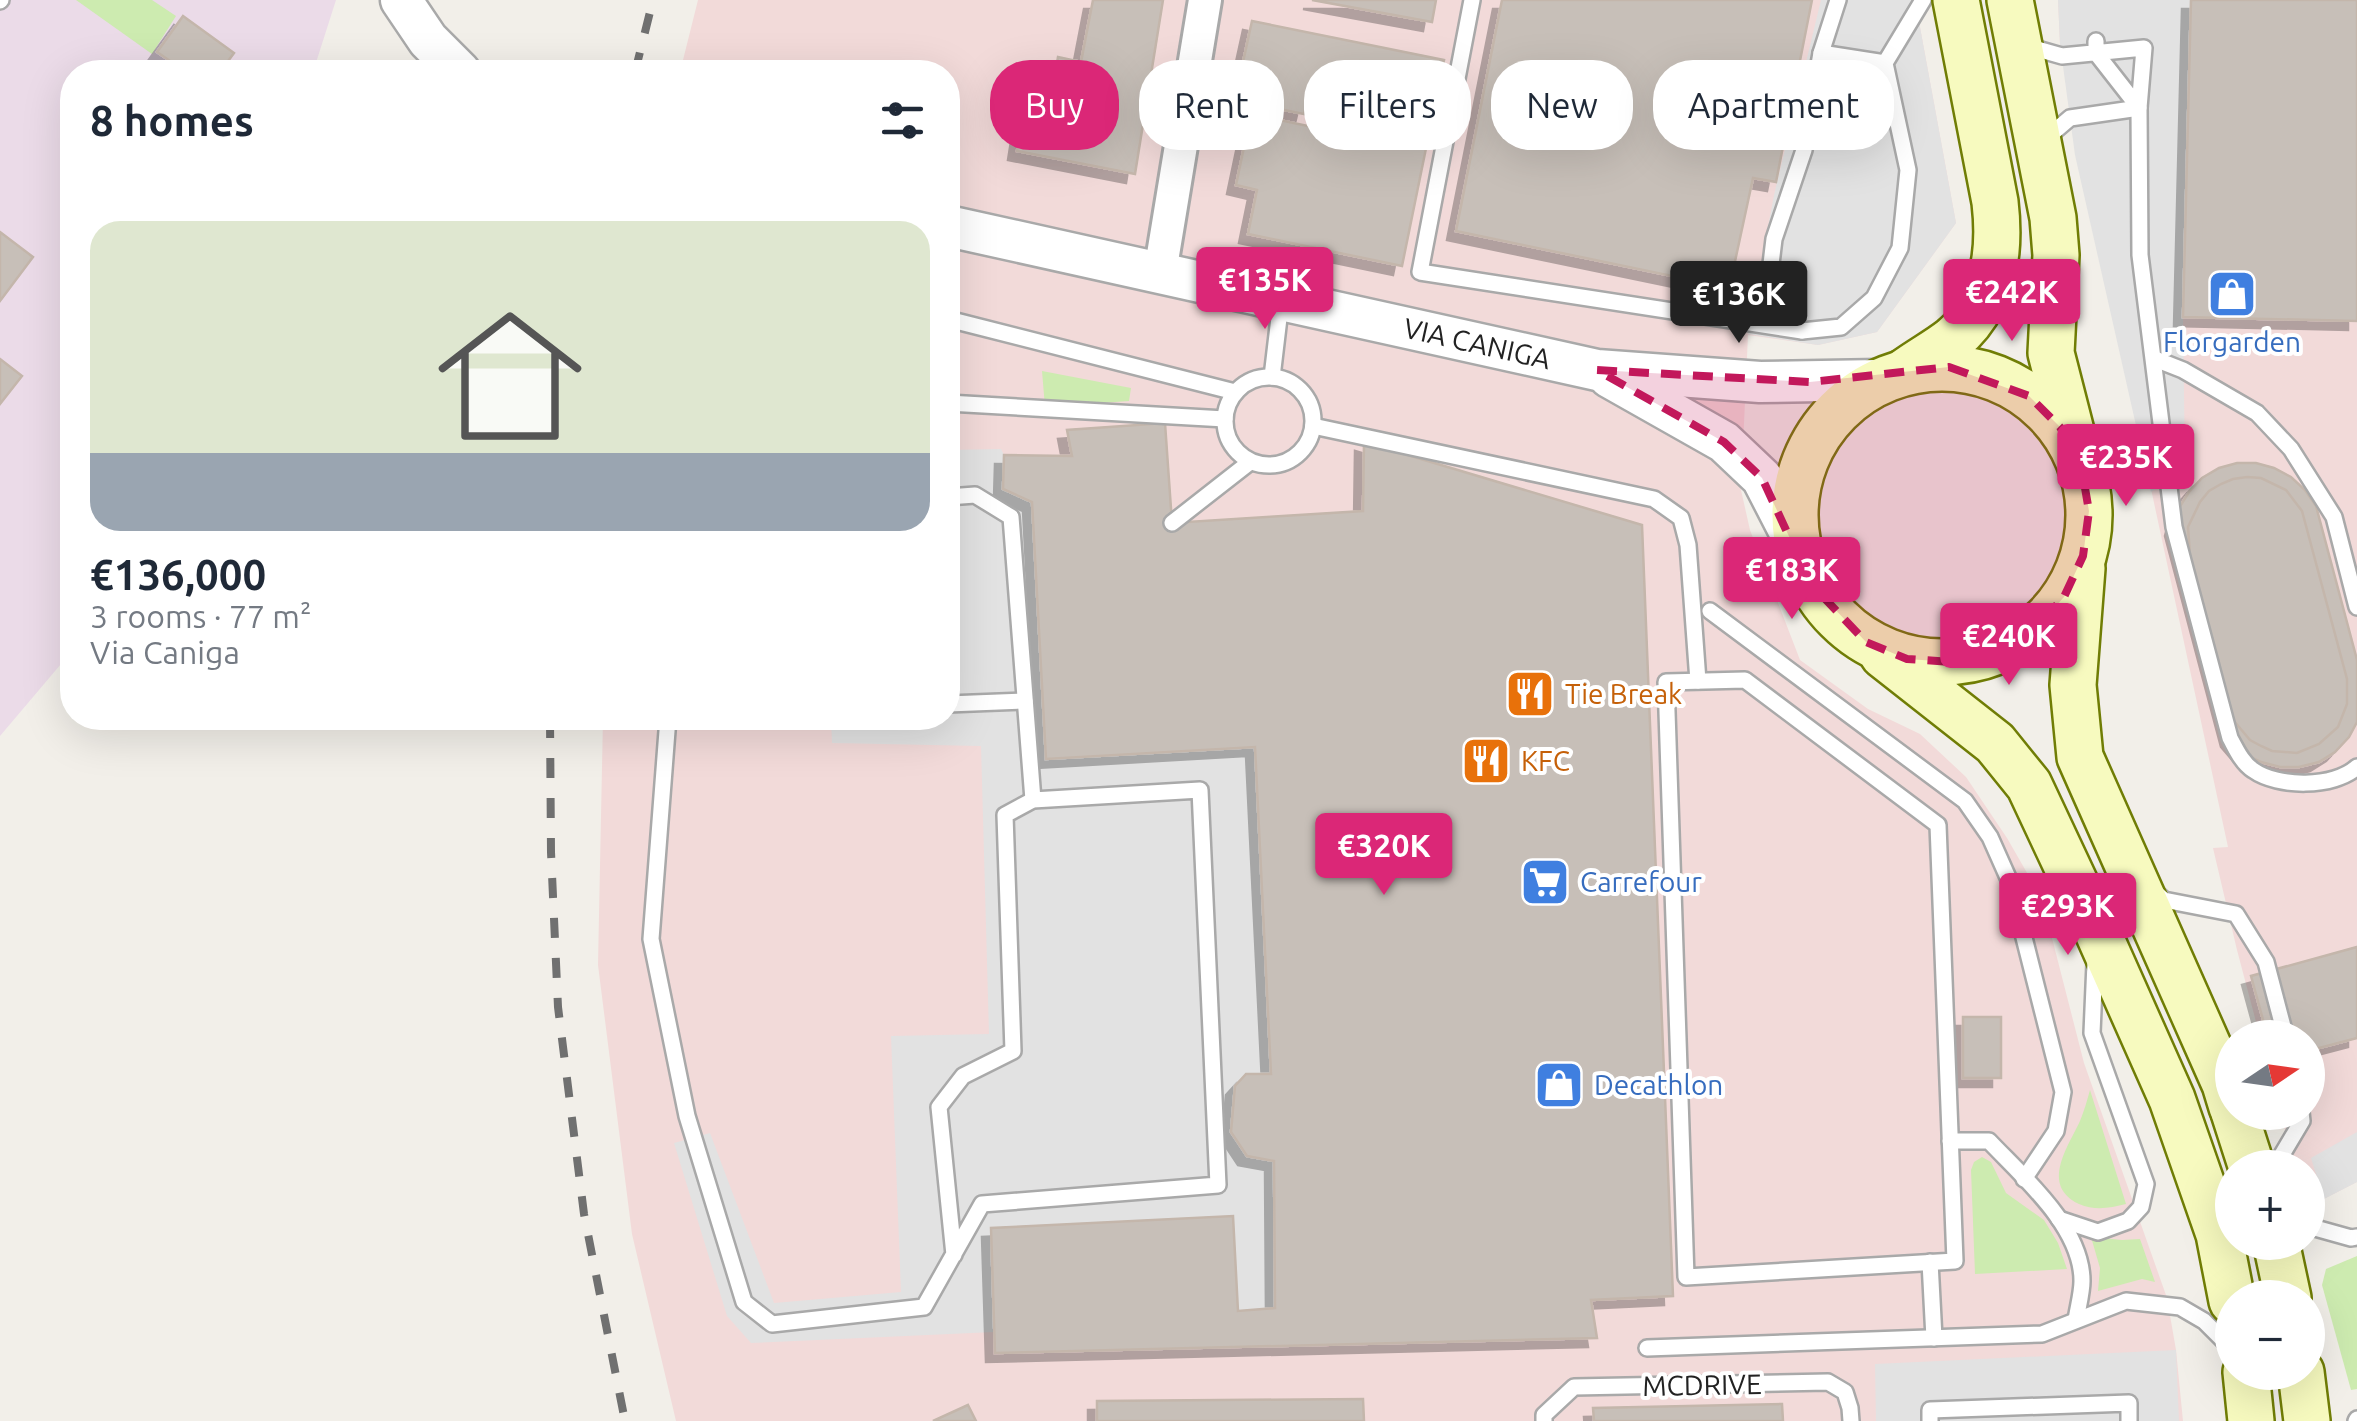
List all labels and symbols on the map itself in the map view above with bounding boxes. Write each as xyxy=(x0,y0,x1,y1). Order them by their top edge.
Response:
pin: €135K xyxy=(1195,247,1335,332)
pin: €242K xyxy=(1942,259,2082,344)
pin: €136K xyxy=(1669,261,1809,346)
shop icon: Florgarden xyxy=(2206,268,2258,320)
street label: VIA CANIGA xyxy=(1401,312,1554,374)
place label: Florgarden xyxy=(2163,326,2301,357)
pin: €235K xyxy=(2056,424,2196,509)
pin: €183K xyxy=(1722,537,1862,622)
pin: €240K xyxy=(1939,603,2079,688)
restaurant icon: Tie Break xyxy=(1504,668,1556,720)
place label: Tie Break xyxy=(1565,678,1682,709)
restaurant icon: KFC xyxy=(1460,735,1512,787)
place label: KFC xyxy=(1521,745,1570,776)
pin: €320K xyxy=(1314,813,1454,898)
supermarket icon: Carrefour xyxy=(1519,856,1571,908)
place label: Carrefour xyxy=(1580,866,1702,897)
pin: €293K xyxy=(1998,873,2138,958)
north arrow xyxy=(2215,1020,2325,1130)
shop icon: Decathlon xyxy=(1533,1059,1585,1111)
place label: Decathlon xyxy=(1594,1069,1723,1100)
street label: MCDRIVE xyxy=(1642,1368,1762,1401)

